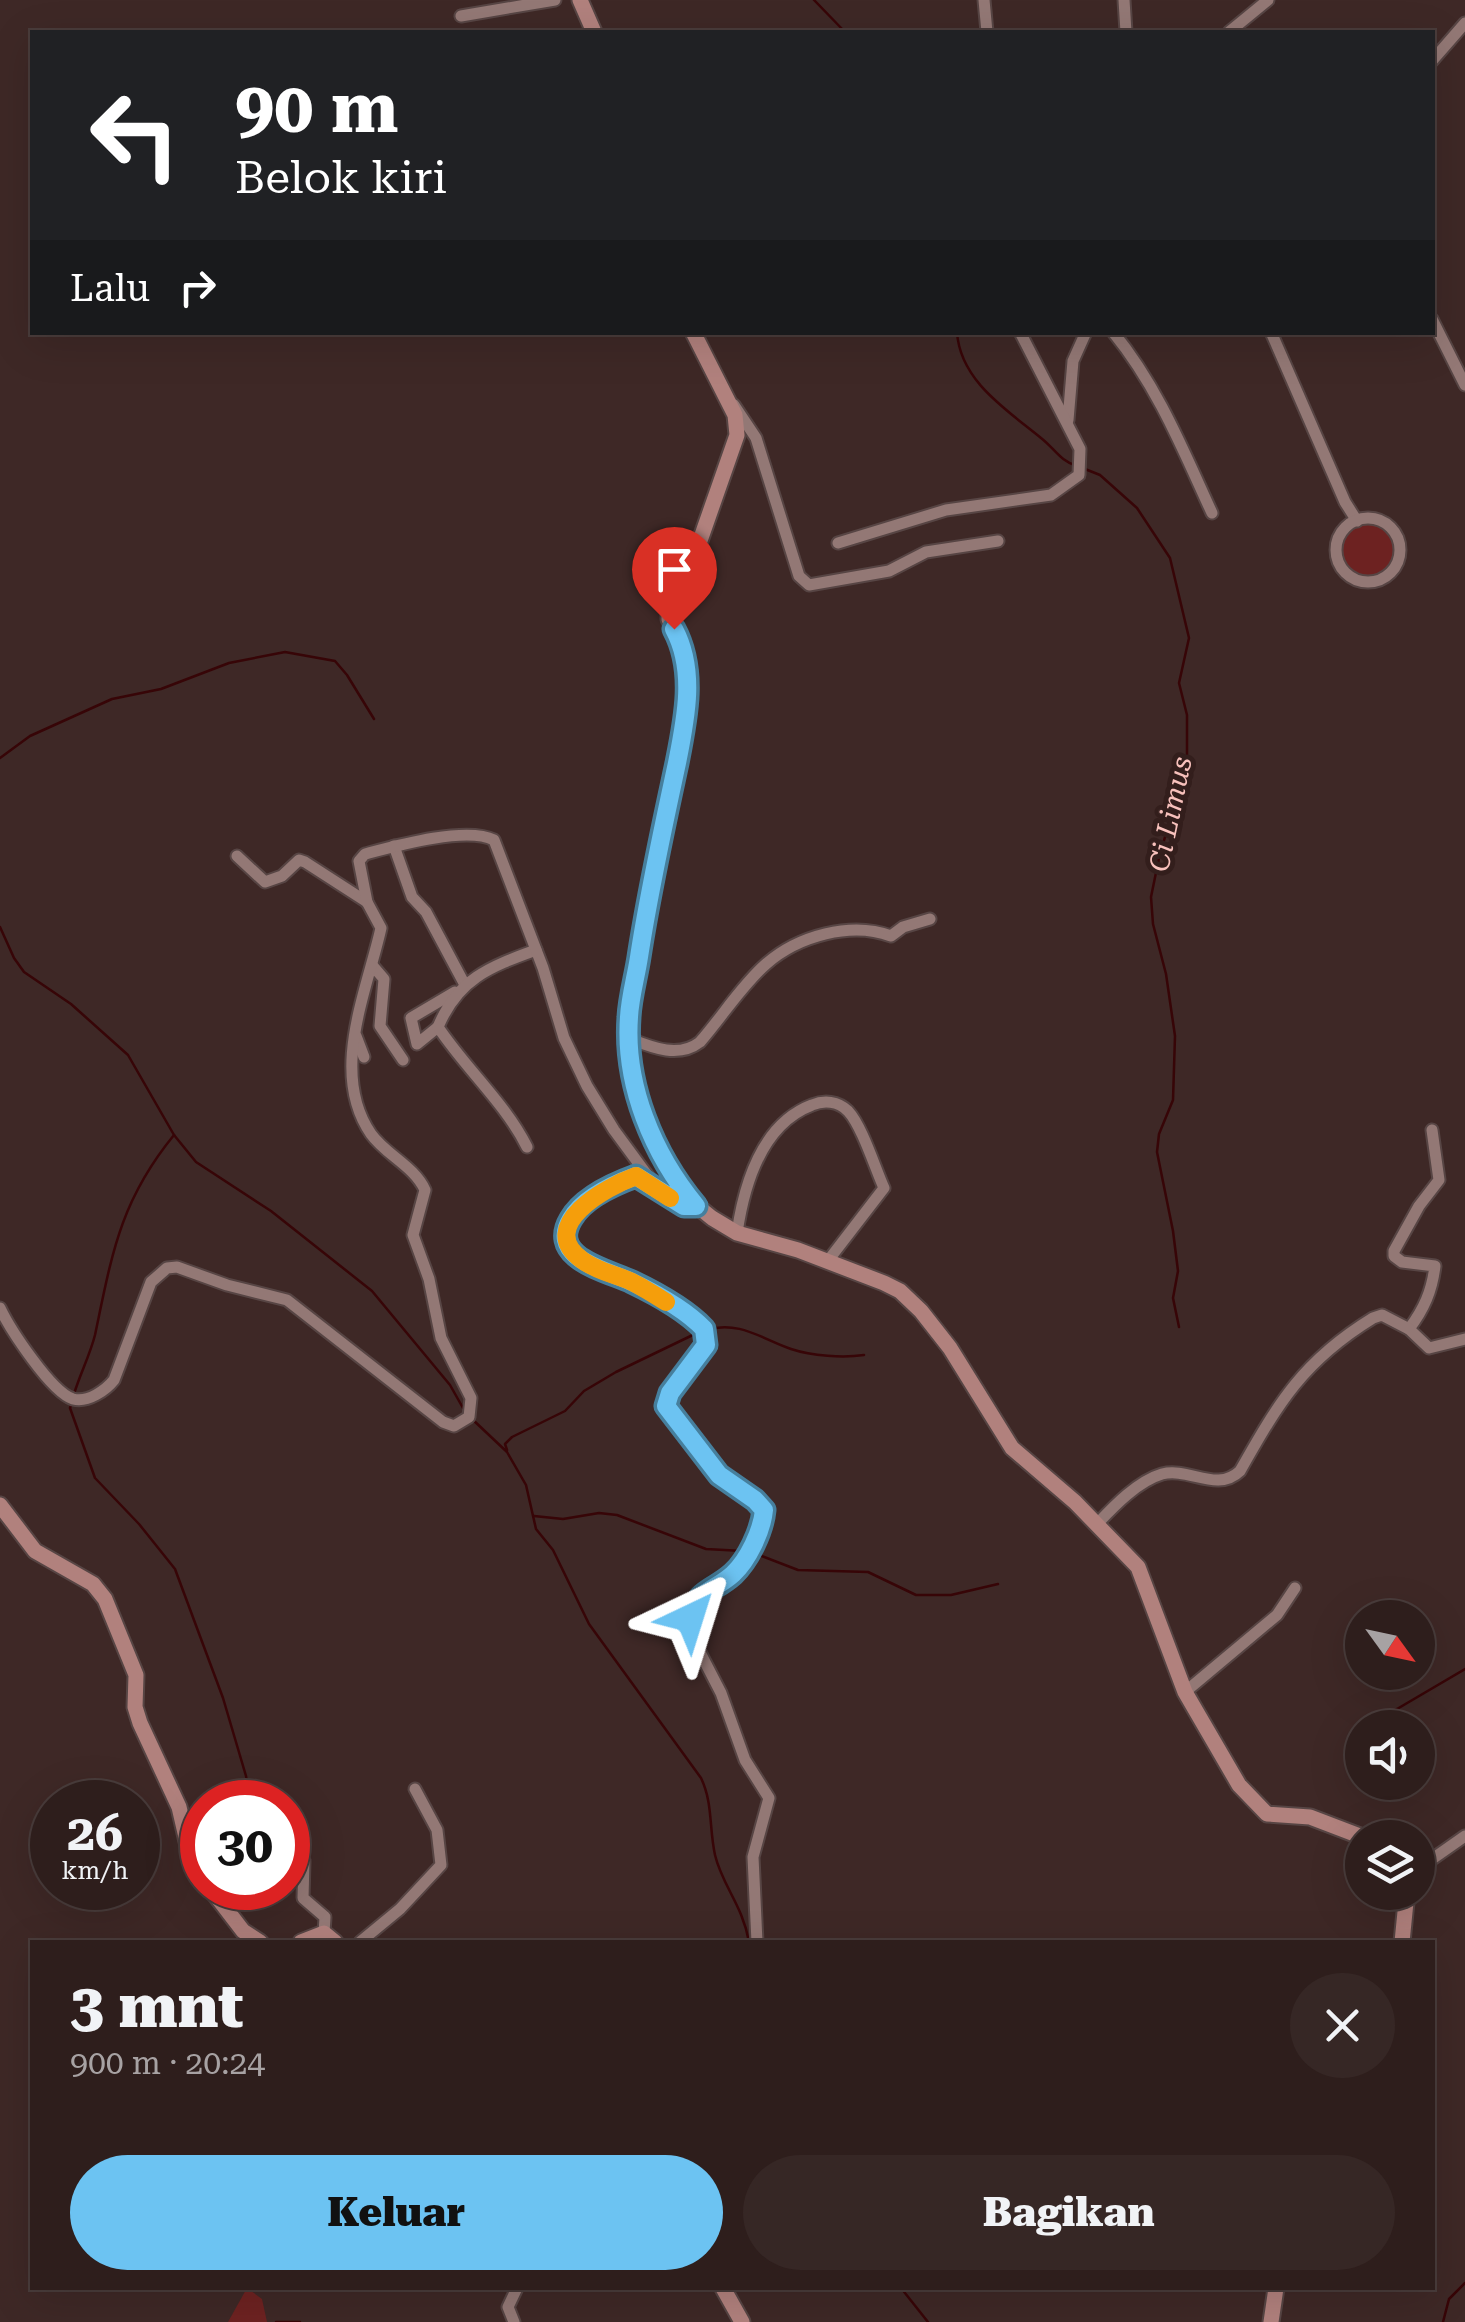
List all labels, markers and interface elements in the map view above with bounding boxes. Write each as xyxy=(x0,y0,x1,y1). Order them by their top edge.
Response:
text: 90 m xyxy=(235,67,399,149)
icon: left xyxy=(70,70,200,200)
text: Belok kiri xyxy=(235,151,447,204)
icon: right xyxy=(170,260,225,315)
text: Lalu xyxy=(70,266,150,310)
pin xyxy=(632,527,717,630)
icon: arrive xyxy=(647,542,702,597)
water label: Ci Limus xyxy=(1142,754,1199,875)
position arrow xyxy=(638,1566,742,1670)
north arrow xyxy=(1345,1600,1435,1690)
map controls xyxy=(1345,1600,1435,1910)
button: sound xyxy=(1345,1710,1435,1800)
speed limit sign: 30 xyxy=(180,1780,310,1910)
text: 26 xyxy=(67,1804,123,1862)
button: layers xyxy=(1345,1820,1435,1910)
text: km/h xyxy=(62,1856,128,1885)
text: 3 mnt xyxy=(70,1971,243,2042)
button: close xyxy=(1290,1973,1395,2078)
text: 900 m · 20:24 xyxy=(70,2044,265,2082)
button: Keluar xyxy=(70,2155,723,2270)
button: Bagikan xyxy=(743,2155,1395,2270)

